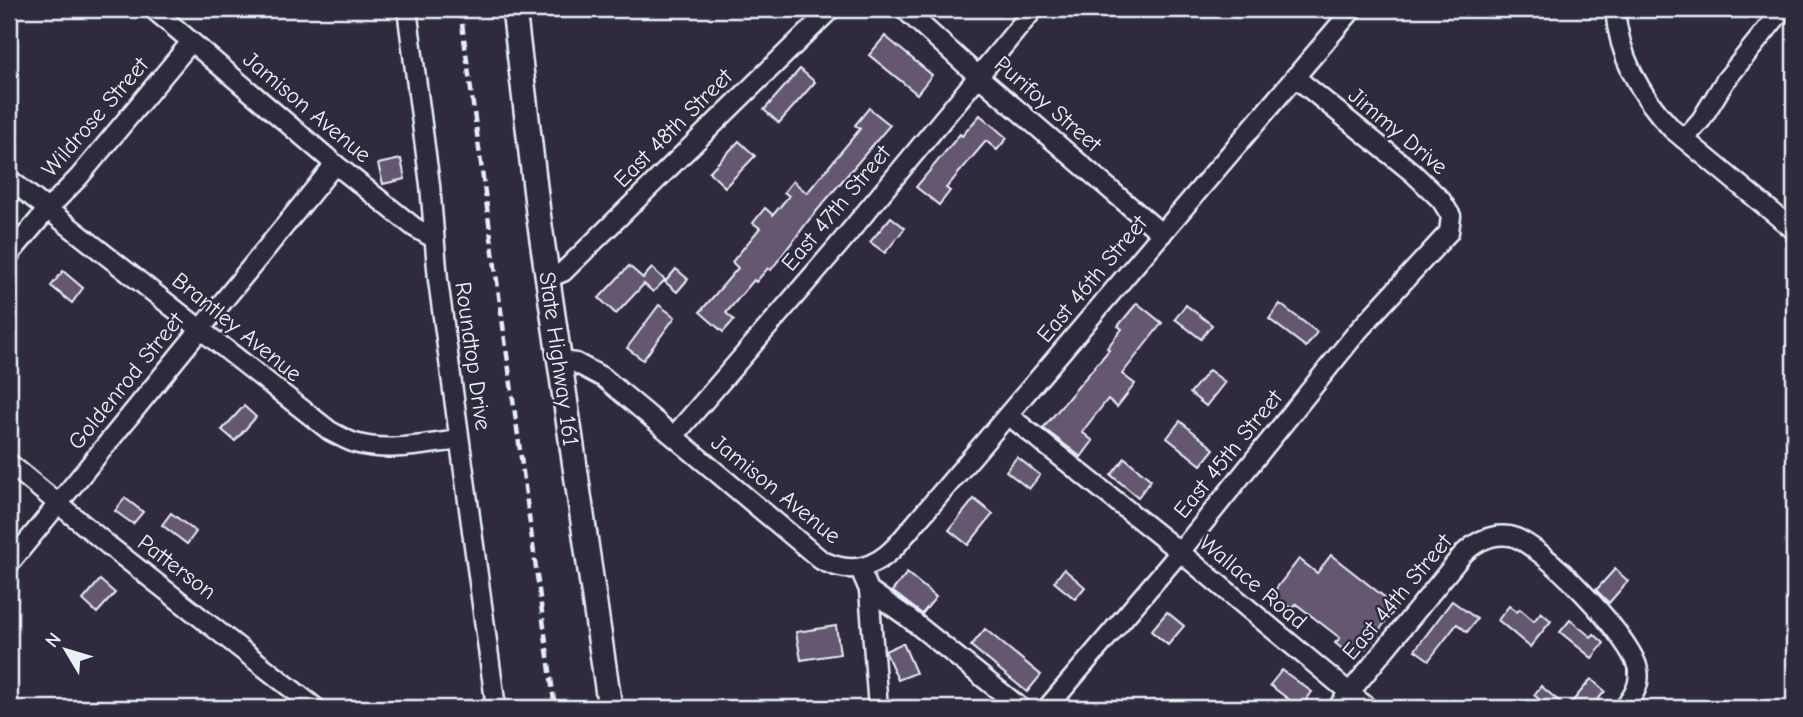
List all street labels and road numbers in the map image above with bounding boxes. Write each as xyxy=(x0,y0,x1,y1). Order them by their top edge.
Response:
street label: Jamison Avenue xyxy=(238,46,376,168)
street label: Purifoy Street xyxy=(989,50,1108,159)
street label: Wildrose Street xyxy=(36,51,155,182)
street label: East 48th Street xyxy=(608,62,739,193)
street label: Jimmy Drive xyxy=(1343,82,1453,180)
street label: East 47th Street xyxy=(776,139,897,276)
street label: East 46th Street xyxy=(1031,209,1154,348)
street label: Brantley Avenue xyxy=(167,267,307,387)
street label: State Highway 161 xyxy=(533,270,585,448)
street label: Roundtop Drive xyxy=(449,280,497,432)
street label: Goldenrod Street xyxy=(62,306,190,455)
street label: East 45th Street xyxy=(1168,383,1289,524)
street label: Jamison Avenue xyxy=(706,429,846,549)
street label: East 44th Street xyxy=(1337,527,1458,665)
street label: Patterson xyxy=(132,529,222,605)
street label: Wallace Road xyxy=(1194,529,1312,635)

